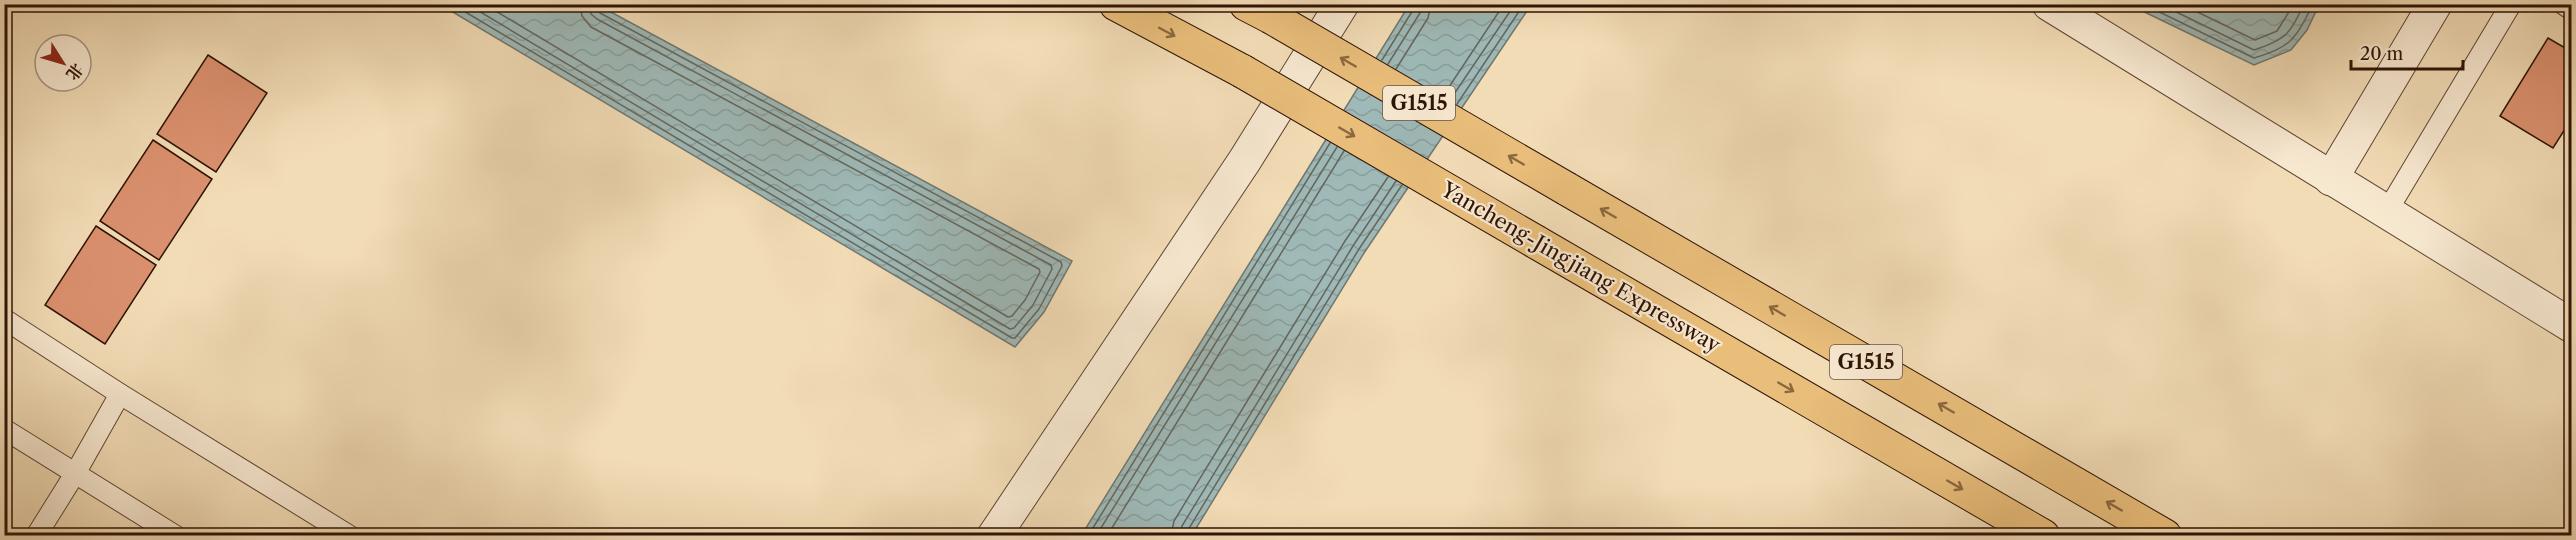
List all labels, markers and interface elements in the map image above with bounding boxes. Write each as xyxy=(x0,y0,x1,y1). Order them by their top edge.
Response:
one-way arrow xyxy=(1158,27,1176,38)
north arrow xyxy=(33,33,93,93)
scale bar xyxy=(2351,33,2464,71)
text: 20 m xyxy=(2360,43,2404,65)
one-way arrow xyxy=(1340,56,1357,68)
text: 北 xyxy=(62,60,88,84)
road number: G1515 xyxy=(1383,86,1455,120)
one-way arrow xyxy=(1338,126,1355,138)
one-way arrow xyxy=(1508,153,1525,165)
street label: Yancheng-Jingjiang Expressway xyxy=(1436,176,1725,357)
one-way arrow xyxy=(1600,207,1617,219)
one-way arrow xyxy=(1769,304,1786,316)
road number: G1515 xyxy=(1830,345,1902,379)
one-way arrow xyxy=(1777,381,1794,393)
one-way arrow xyxy=(1937,402,1954,414)
one-way arrow xyxy=(1946,479,1963,491)
one-way arrow xyxy=(2106,500,2123,512)

